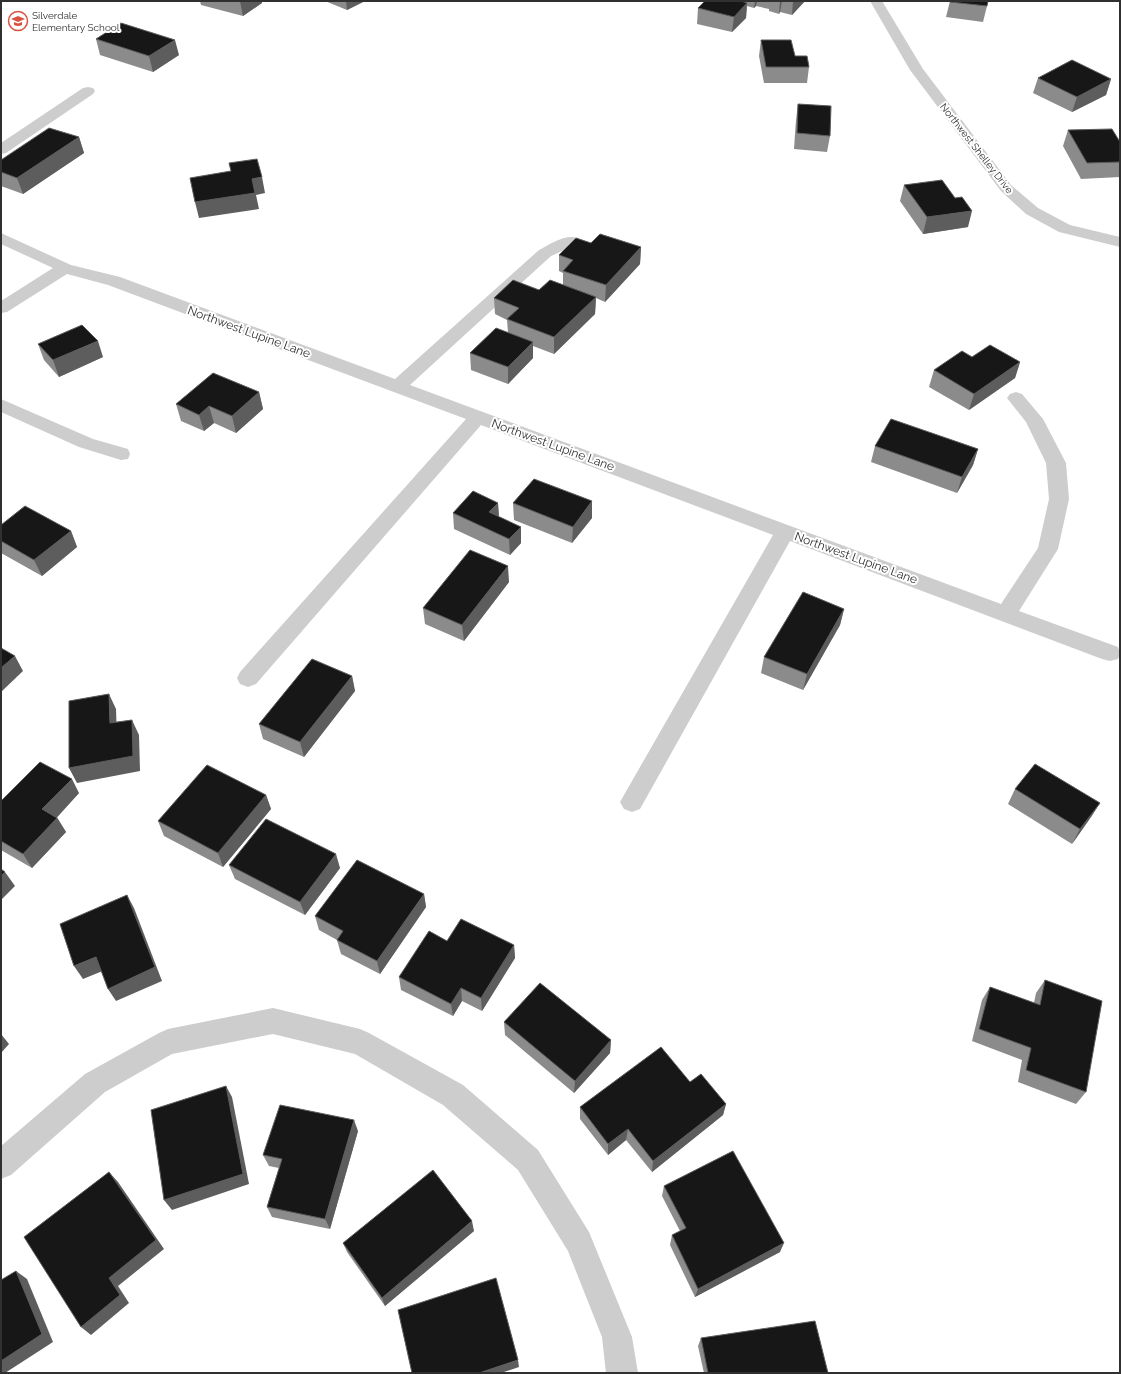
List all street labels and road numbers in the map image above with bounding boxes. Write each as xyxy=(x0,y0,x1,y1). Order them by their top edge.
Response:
street label: Northwest Shelley Drive xyxy=(938,101,1015,196)
street label: Northwest Lupine Lane xyxy=(186,303,312,361)
street label: Northwest Lupine Lane xyxy=(490,416,616,474)
street label: Northwest Lupine Lane xyxy=(793,529,919,587)

